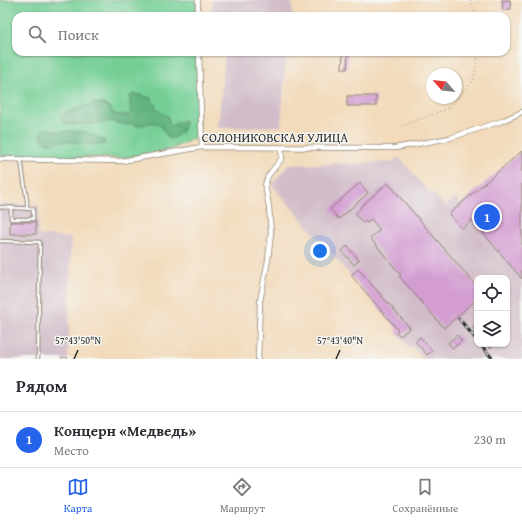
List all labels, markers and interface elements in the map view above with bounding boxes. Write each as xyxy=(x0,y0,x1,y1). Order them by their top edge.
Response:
search box xyxy=(12,12,510,56)
icon: search xyxy=(26,23,48,45)
text: Поиск xyxy=(58,24,99,45)
north arrow xyxy=(426,68,462,104)
street label: СОЛОНИКОВСКАЯ УЛИЦА xyxy=(202,128,348,147)
pin: 1 xyxy=(474,202,500,232)
your location xyxy=(310,241,330,261)
map controls xyxy=(474,275,510,347)
button: locate xyxy=(474,275,510,311)
button: layers xyxy=(474,311,510,347)
text: 57°43'50"N xyxy=(55,333,101,348)
text: 57°43'40"N xyxy=(317,333,363,348)
text: Рядом xyxy=(16,373,67,398)
text: Концерн «Медведь» xyxy=(54,420,196,441)
text: 1 xyxy=(26,430,32,449)
text: 230 m xyxy=(474,430,506,449)
text: Место xyxy=(54,441,89,460)
tab: Карта xyxy=(64,476,92,516)
tab: Маршрут xyxy=(220,476,265,516)
tab: Сохранённые xyxy=(393,476,458,516)

